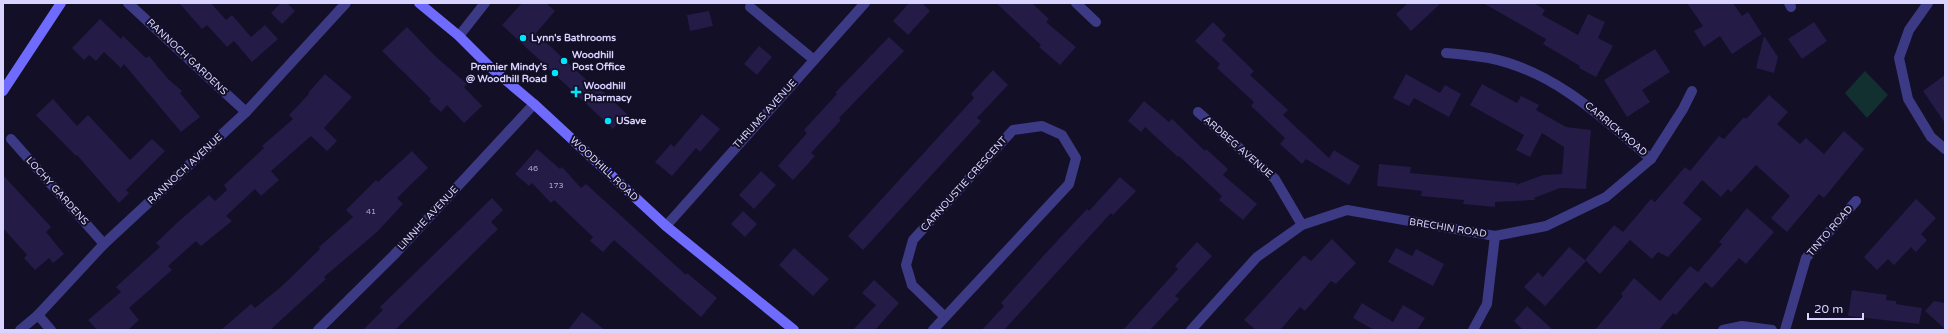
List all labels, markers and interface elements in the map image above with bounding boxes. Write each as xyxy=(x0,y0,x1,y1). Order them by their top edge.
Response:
street label: RANNOCH GARDENS xyxy=(144,16,230,98)
place label: Lynn's Bathrooms xyxy=(531,32,616,44)
marker: Lynn's Bathrooms xyxy=(518,33,528,43)
place label: Woodhill Post Office xyxy=(572,49,626,73)
marker: Woodhill Post Office xyxy=(559,56,569,66)
place label: Premier Mindy's @ Woodhill Road xyxy=(466,61,547,85)
marker: Premier Mindy's @ Woodhill Road xyxy=(550,68,560,78)
street label: THRUMS AVENUE xyxy=(731,77,799,151)
place label: Woodhill Pharmacy xyxy=(584,80,632,104)
marker: Woodhill Pharmacy xyxy=(571,87,581,97)
street label: CARRICK ROAD xyxy=(1582,99,1650,159)
street label: ARDBEG AVENUE xyxy=(1201,114,1275,180)
place label: USave xyxy=(616,115,646,127)
marker: USave xyxy=(603,116,613,126)
street label: RANNOCH AVENUE xyxy=(145,131,225,207)
street label: WOODHILL ROAD xyxy=(568,134,640,204)
street label: CARNOUSTIE CRESCENT xyxy=(918,134,1010,234)
street label: LOCHY GARDENS xyxy=(23,154,91,228)
house number: 46 xyxy=(528,164,538,173)
house number: 173 xyxy=(548,181,564,190)
street label: LINNHE AVENUE xyxy=(395,183,461,253)
street label: TINTO ROAD xyxy=(1805,203,1855,259)
house number: 41 xyxy=(366,207,376,216)
street label: BRECHIN ROAD xyxy=(1408,216,1488,240)
scale bar xyxy=(1808,295,1863,321)
text: 20 m xyxy=(1814,302,1843,316)

